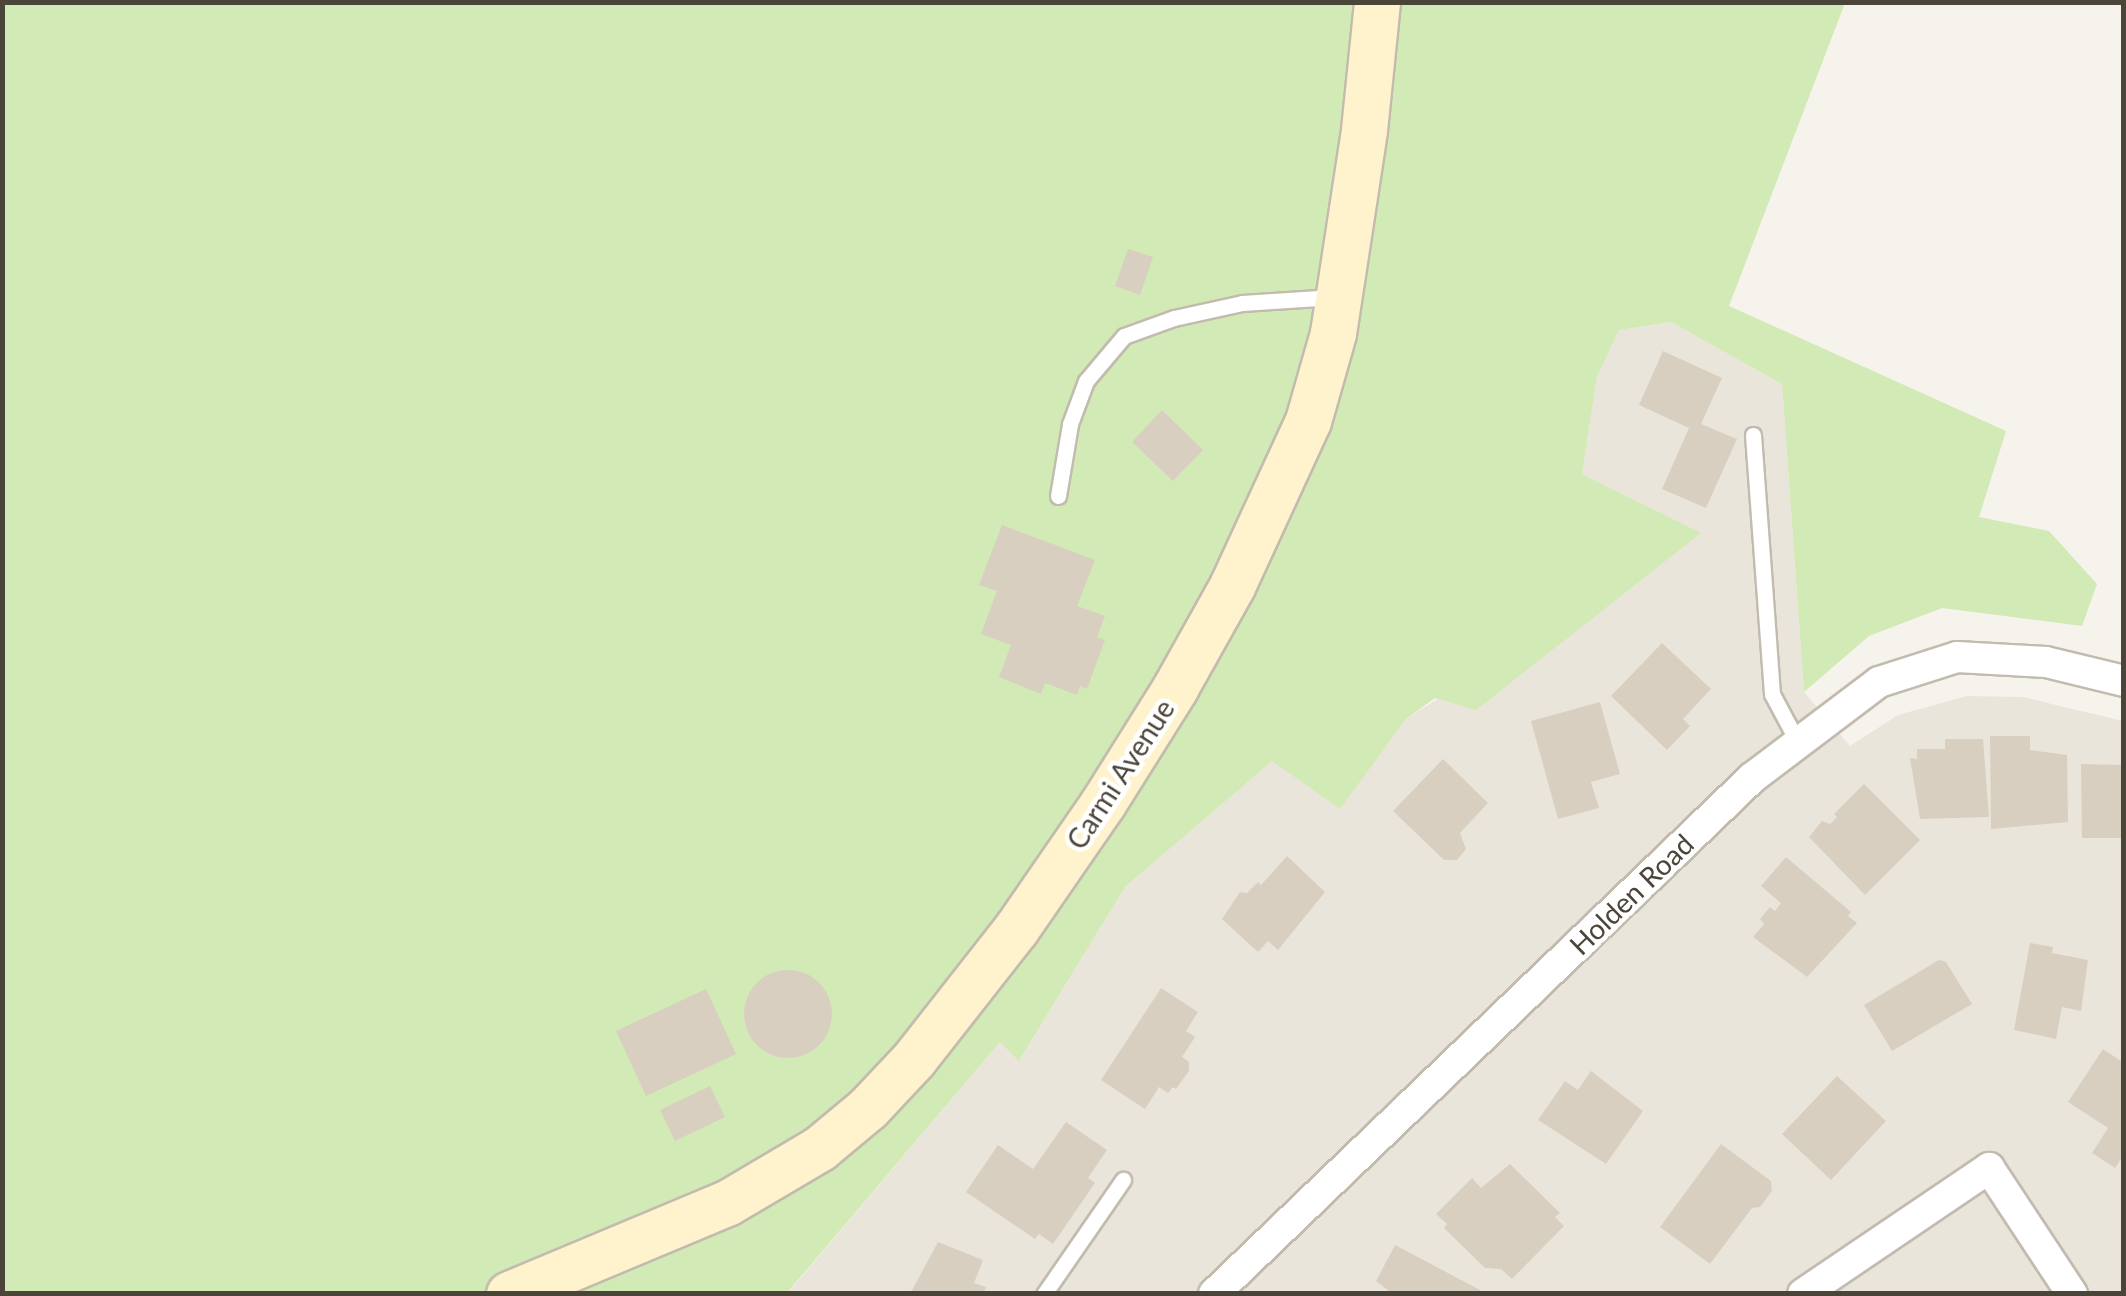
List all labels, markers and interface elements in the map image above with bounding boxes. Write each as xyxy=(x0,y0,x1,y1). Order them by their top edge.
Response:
street label: Carmi Avenue xyxy=(1059,693,1181,855)
street label: Holden Road xyxy=(1562,827,1700,961)

